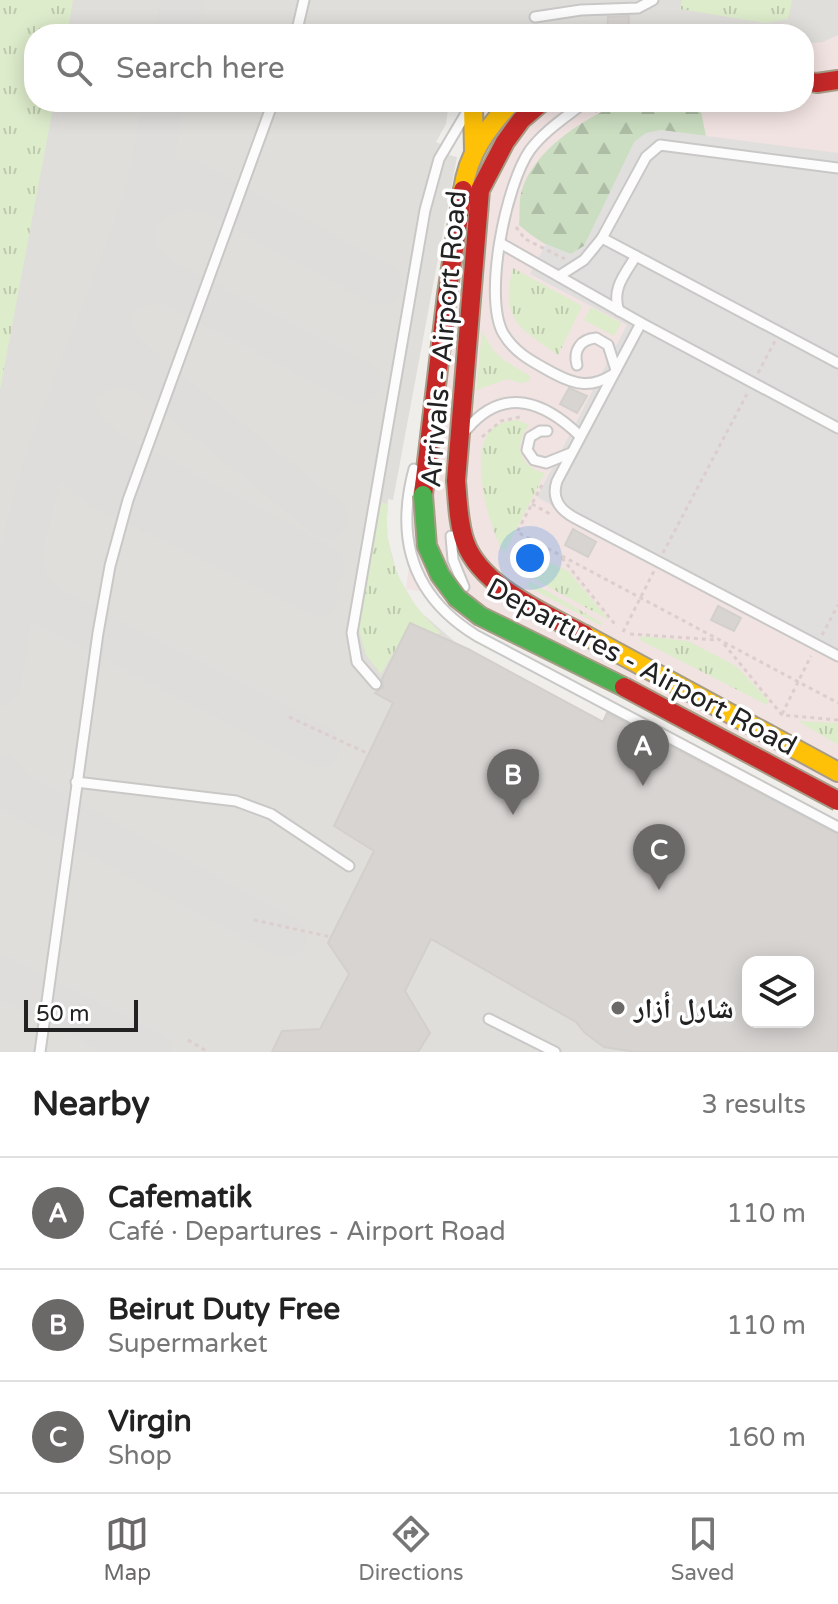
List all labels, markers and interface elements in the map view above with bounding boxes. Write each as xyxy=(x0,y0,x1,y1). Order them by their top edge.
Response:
search box xyxy=(24,24,814,112)
icon: search xyxy=(52,46,96,90)
text: Search here xyxy=(116,50,285,87)
street label: Arrivals - Airport Road xyxy=(414,189,474,489)
your location xyxy=(510,538,550,578)
street label: Departures - Airport Road xyxy=(481,570,803,762)
pin: A xyxy=(617,720,669,786)
pin: B xyxy=(487,749,539,815)
pin: C xyxy=(633,824,685,890)
map controls xyxy=(742,956,814,1028)
button: layers xyxy=(742,956,814,1028)
place label: شارل أزار xyxy=(633,991,734,1026)
scale bar xyxy=(24,996,138,1032)
marker: شارل أزار xyxy=(609,999,627,1017)
text: 50 m xyxy=(36,1001,90,1027)
text: Nearby xyxy=(32,1084,150,1125)
text: 3 results xyxy=(701,1089,806,1120)
text: Cafematik xyxy=(108,1179,252,1216)
text: A xyxy=(48,1198,68,1229)
text: 110 m xyxy=(726,1198,806,1229)
text: Café · Departures - Airport Road xyxy=(108,1216,506,1247)
text: Beirut Duty Free xyxy=(108,1291,340,1328)
text: B xyxy=(49,1310,67,1341)
text: 110 m xyxy=(726,1310,806,1341)
text: Supermarket xyxy=(108,1328,268,1359)
text: Virgin xyxy=(108,1403,192,1440)
text: C xyxy=(49,1422,67,1453)
text: 160 m xyxy=(726,1422,806,1453)
text: Shop xyxy=(108,1440,172,1471)
tab: Map xyxy=(104,1512,151,1586)
tab: Directions xyxy=(358,1512,464,1586)
tab: Saved xyxy=(671,1512,734,1586)

